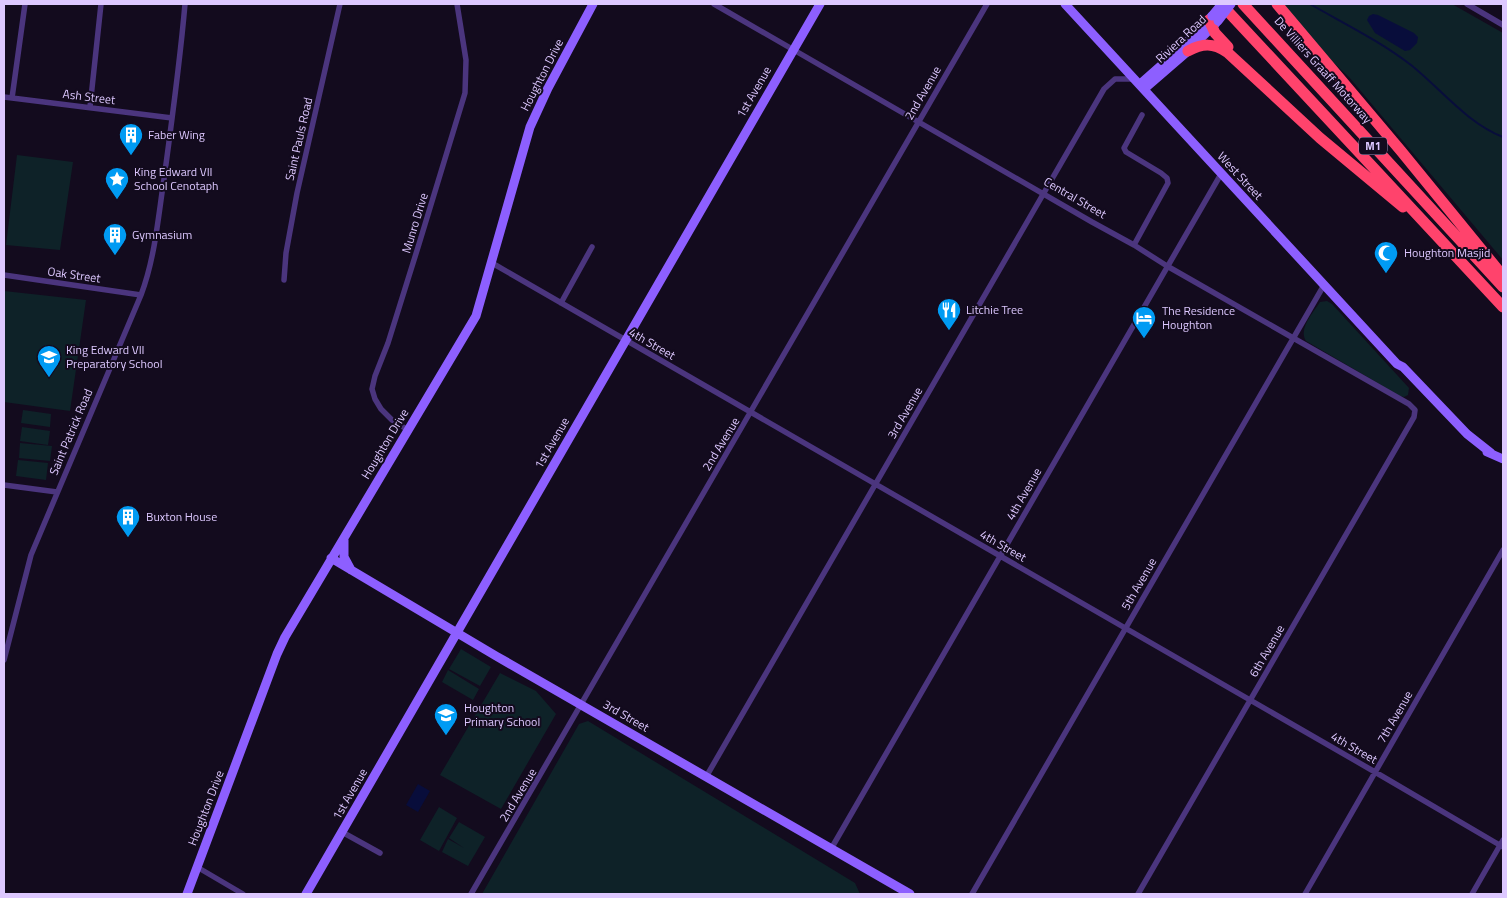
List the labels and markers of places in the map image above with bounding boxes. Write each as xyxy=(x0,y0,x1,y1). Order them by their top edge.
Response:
building icon: Faber Wing xyxy=(118,122,144,156)
place label: Faber Wing xyxy=(148,125,205,144)
place label: King Edward VII School Cenotaph xyxy=(134,162,218,195)
place icon: King Edward VII School Cenotaph xyxy=(104,166,130,200)
building icon: Gymnasium xyxy=(102,222,128,256)
place label: Gymnasium xyxy=(132,225,192,244)
mosque icon: Houghton Masjid xyxy=(1373,240,1399,274)
place label: Houghton Masjid xyxy=(1404,243,1490,262)
restaurant icon: Litchie Tree xyxy=(936,297,962,331)
place label: Litchie Tree xyxy=(966,300,1023,319)
place label: The Residence Houghton xyxy=(1162,301,1235,334)
hotel icon: The Residence Houghton xyxy=(1131,305,1157,339)
place label: King Edward VII Preparatory School xyxy=(66,340,162,373)
school or university icon: King Edward VII Preparatory School xyxy=(36,344,62,378)
building icon: Buxton House xyxy=(115,504,141,538)
place label: Buxton House xyxy=(146,507,217,526)
place label: Houghton Primary School xyxy=(464,698,540,731)
school or university icon: Houghton Primary School xyxy=(433,702,459,736)

